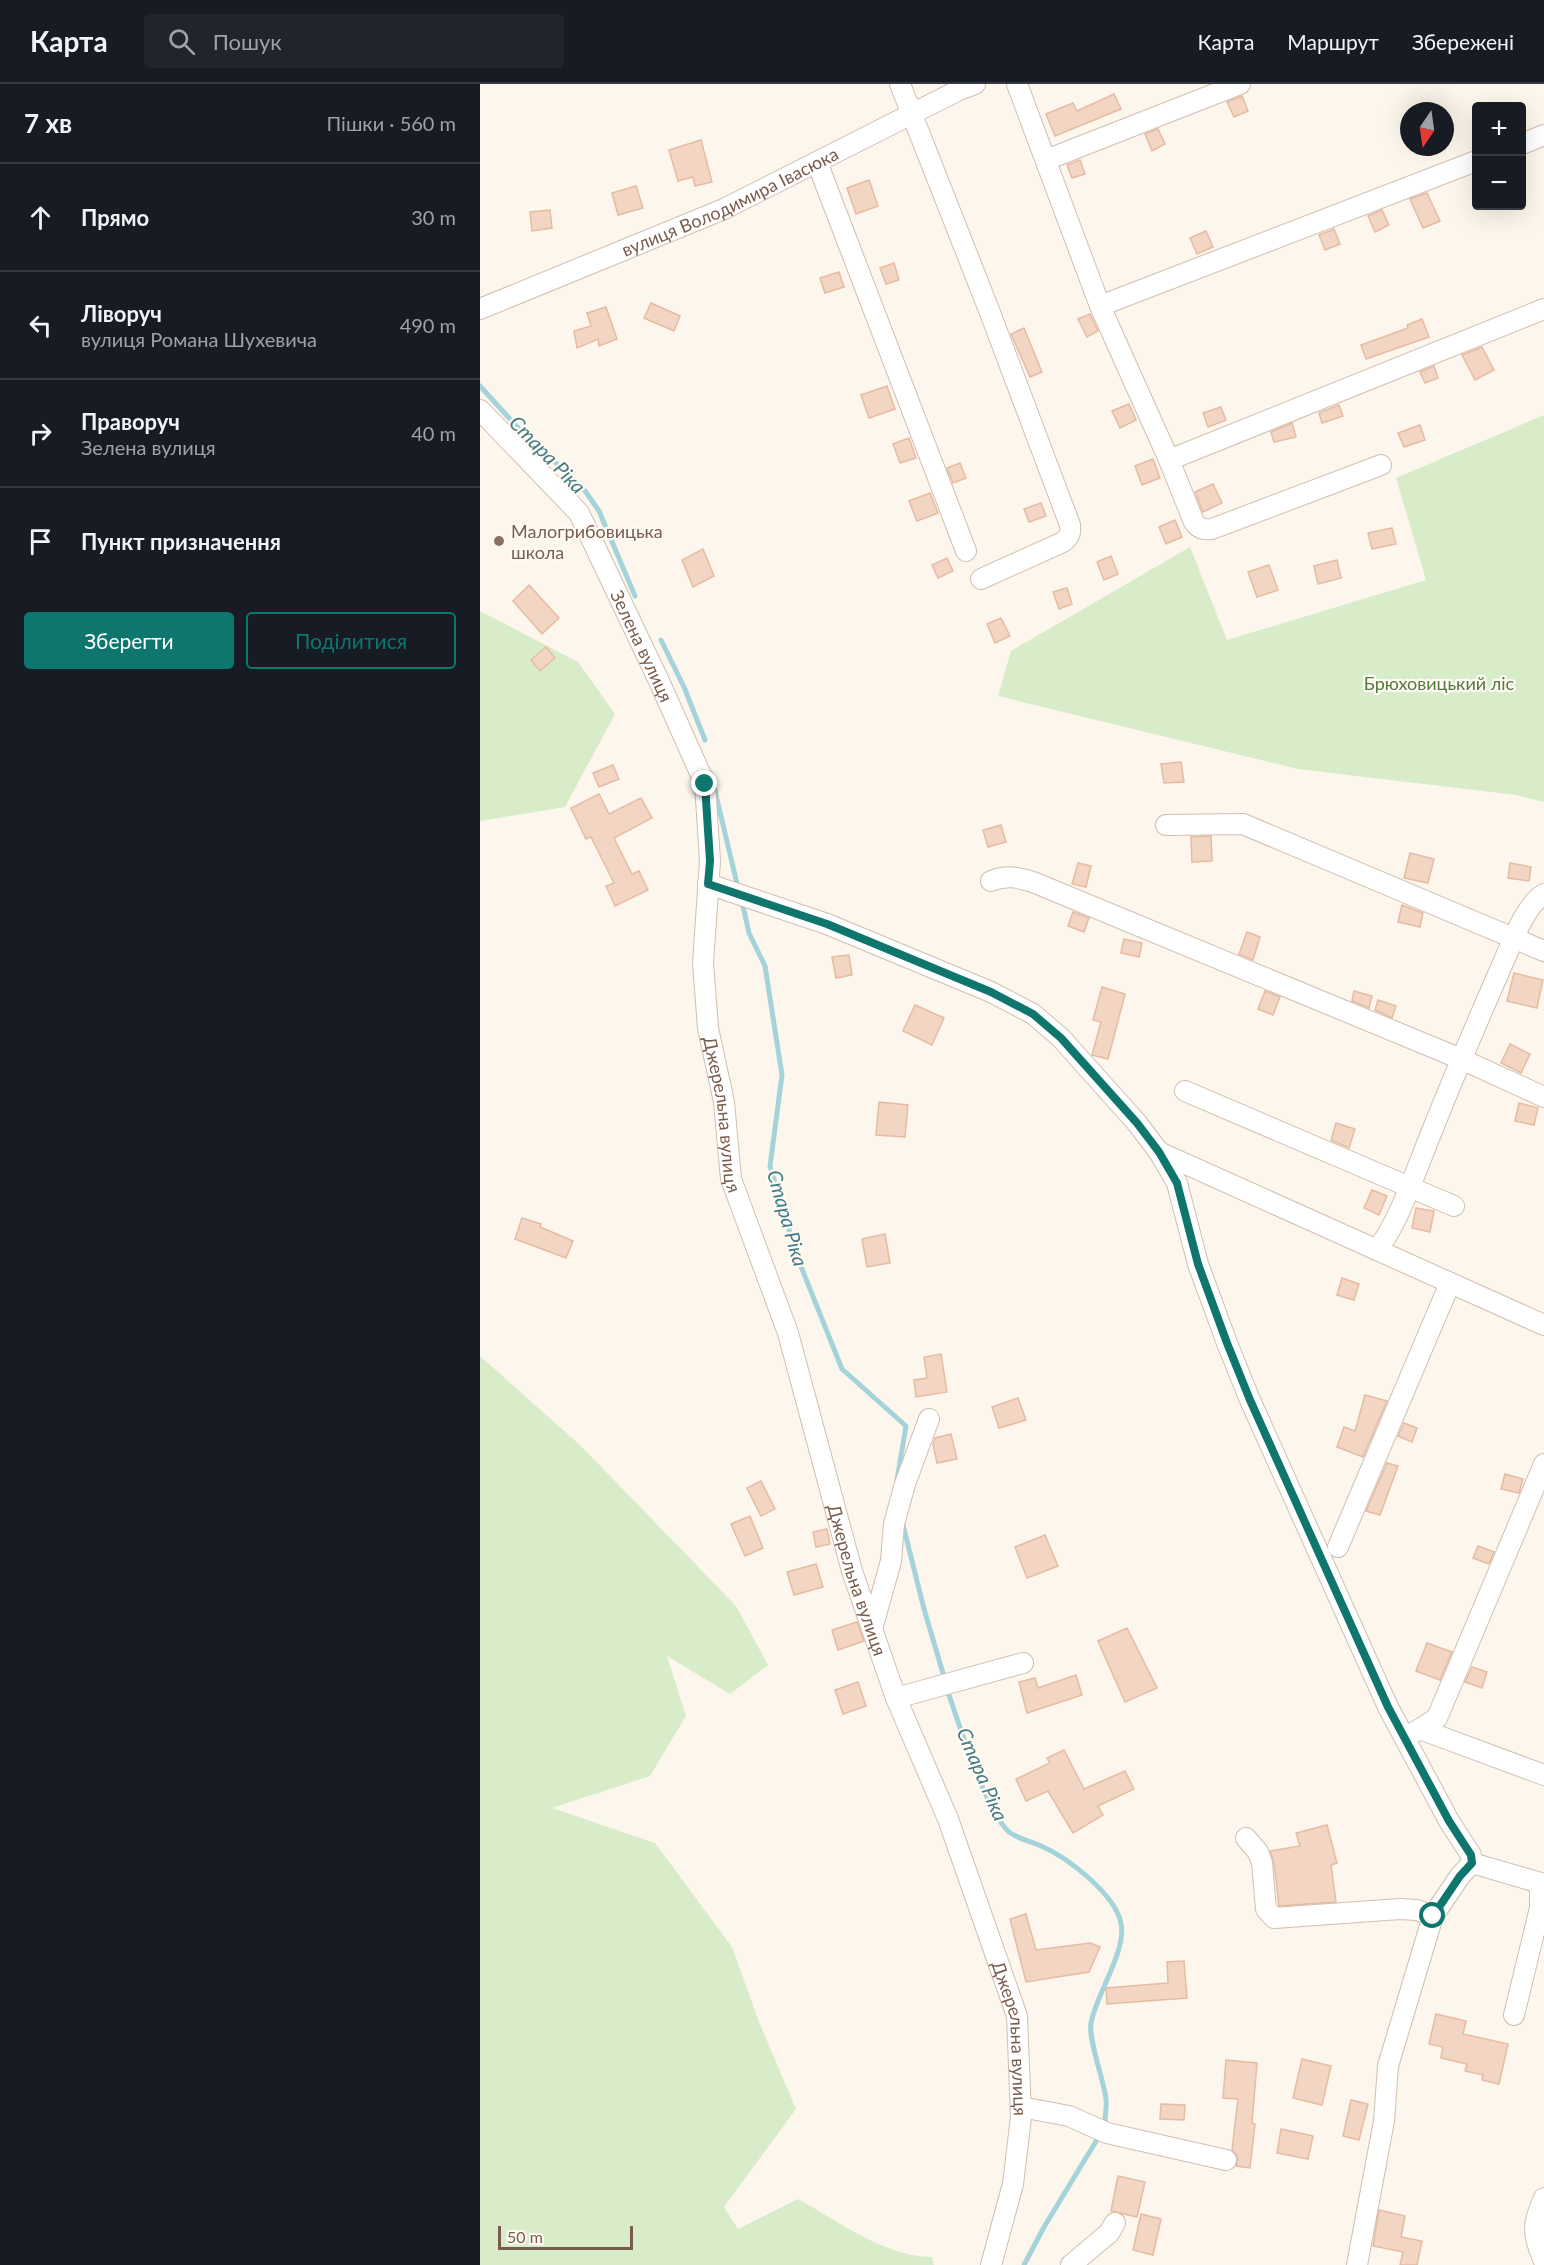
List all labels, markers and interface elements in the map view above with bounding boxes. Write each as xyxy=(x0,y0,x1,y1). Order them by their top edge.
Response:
search box xyxy=(144,14,564,68)
text: Карта xyxy=(30,24,108,58)
icon: search xyxy=(165,25,198,58)
text: Пошук xyxy=(213,28,282,55)
text: Карта xyxy=(1198,29,1254,54)
text: Маршрут xyxy=(1287,29,1379,54)
text: Збережені xyxy=(1412,29,1514,54)
north arrow xyxy=(1400,102,1454,156)
map controls xyxy=(1472,102,1526,210)
button: + xyxy=(1472,102,1526,156)
text: 7 хв xyxy=(24,107,72,139)
text: Пішки · 560 m xyxy=(327,111,456,135)
street label: вулиця Володимира Івасюка xyxy=(618,142,842,261)
button: − xyxy=(1472,156,1526,210)
icon: ahead xyxy=(24,201,57,234)
text: Прямо xyxy=(81,204,149,231)
text: 30 m xyxy=(411,205,456,229)
text: Ліворуч xyxy=(81,300,162,327)
icon: left xyxy=(24,309,57,342)
text: 490 m xyxy=(400,313,456,337)
text: вулиця Романа Шухевича xyxy=(81,327,317,351)
text: Праворуч xyxy=(81,408,180,435)
water label: Стара Ріка xyxy=(505,410,591,498)
icon: right xyxy=(24,417,57,450)
text: 40 m xyxy=(411,421,456,445)
text: Зелена вулиця xyxy=(81,435,216,459)
place label: Малогрибовицька школа xyxy=(511,520,663,563)
icon: arrive xyxy=(24,525,57,558)
text: Пункт призначення xyxy=(81,528,281,555)
marker: Малогрибовицька школа xyxy=(492,534,506,548)
street label: Зелена вулиця xyxy=(606,586,678,705)
button: Зберегти xyxy=(24,612,234,669)
button: Поділитися xyxy=(246,612,456,669)
park label: Брюховицький ліс xyxy=(1364,672,1515,694)
route end xyxy=(691,770,717,796)
street label: Джерельна вулиця xyxy=(699,1034,746,1196)
water label: Стара Ріка xyxy=(763,1167,813,1269)
street label: Джерельна вулиця xyxy=(823,1502,891,1659)
water label: Стара Ріка xyxy=(953,1724,1013,1824)
route start xyxy=(1419,1902,1445,1928)
street label: Джерельна вулиця xyxy=(988,1958,1032,2116)
scale bar xyxy=(498,2223,633,2250)
text: 50 m xyxy=(507,2227,543,2246)

